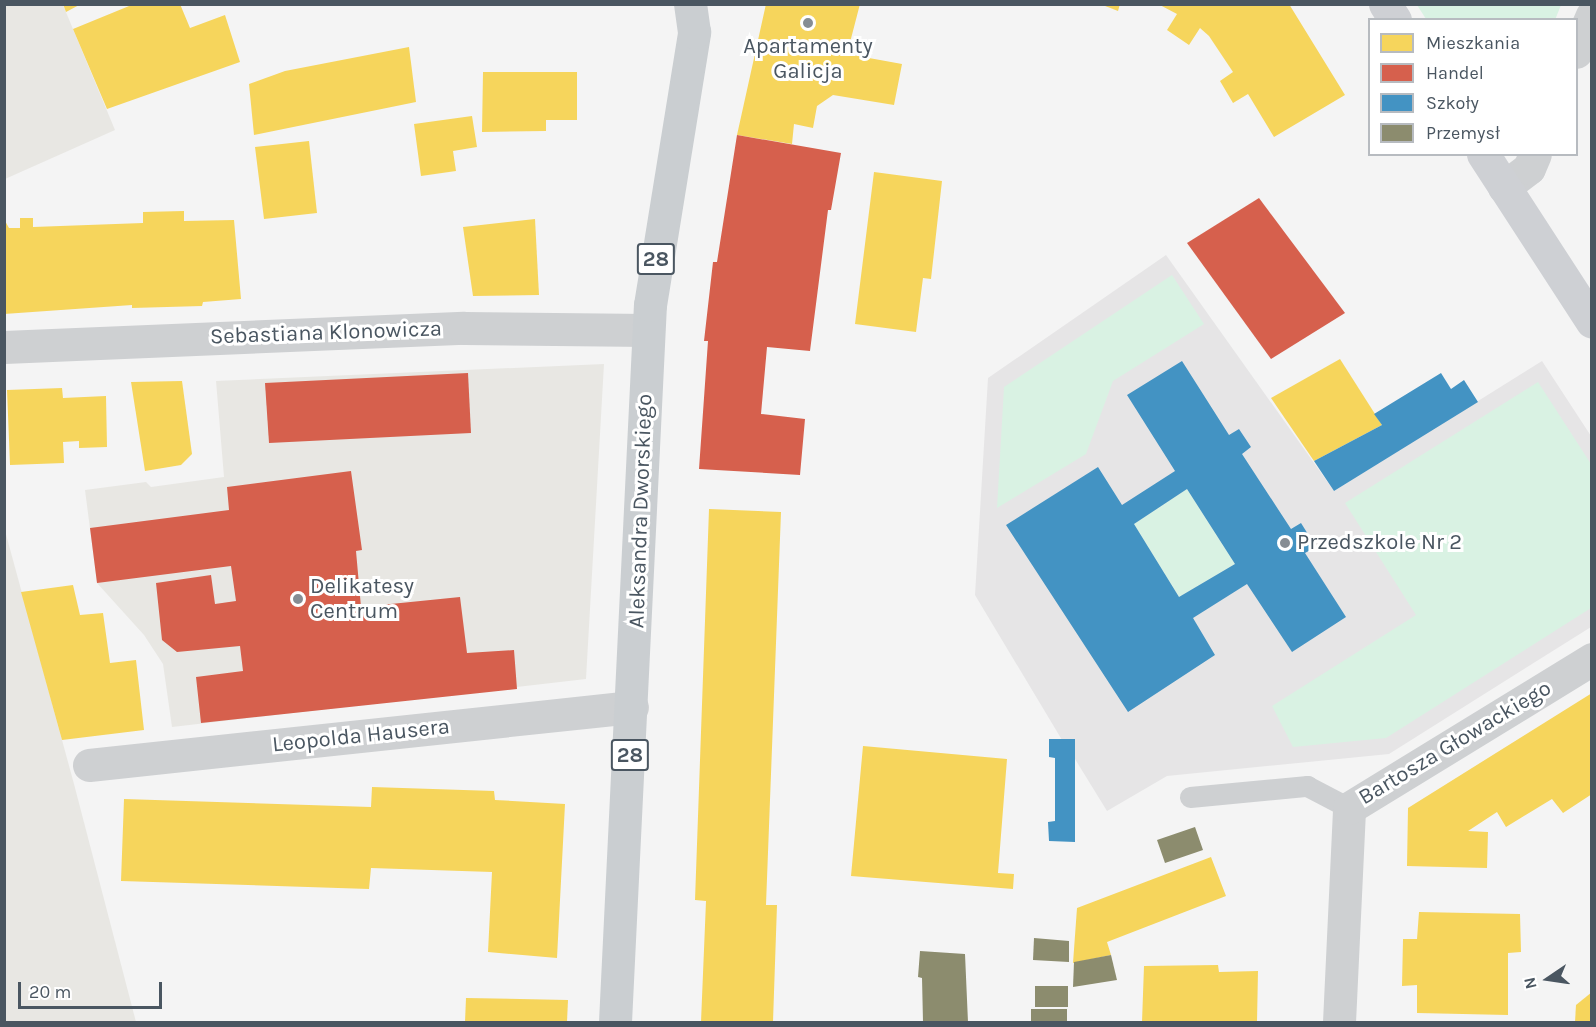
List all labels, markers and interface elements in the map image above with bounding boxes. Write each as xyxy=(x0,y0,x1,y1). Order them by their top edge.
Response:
marker: Apartamenty Galicja xyxy=(801,16,815,30)
legend xyxy=(1368,18,1578,156)
text: Mieszkania xyxy=(1426,32,1520,54)
place label: Apartamenty Galicja xyxy=(743,33,873,84)
text: Handel xyxy=(1426,62,1484,84)
text: Szkoły xyxy=(1426,92,1479,114)
text: Przemysł xyxy=(1426,122,1500,144)
road number: 28 xyxy=(636,241,676,277)
street label: Sebastiana Klonowicza xyxy=(210,316,442,350)
street label: Aleksandra Dworskiego xyxy=(624,393,658,629)
place label: Przedszkole Nr 2 xyxy=(1297,530,1462,556)
marker: Przedszkole Nr 2 xyxy=(1278,536,1292,550)
place label: Delikatesy Centrum xyxy=(310,573,414,624)
marker: Delikatesy Centrum xyxy=(291,592,305,606)
street label: Bartosza Głowackiego xyxy=(1354,675,1556,811)
street label: Leopolda Hausera xyxy=(271,714,451,758)
road number: 28 xyxy=(610,737,650,773)
north arrow xyxy=(1518,949,1578,1009)
scale bar xyxy=(21,970,165,1008)
text: N xyxy=(1519,975,1541,991)
text: 20 m xyxy=(29,981,71,1003)

